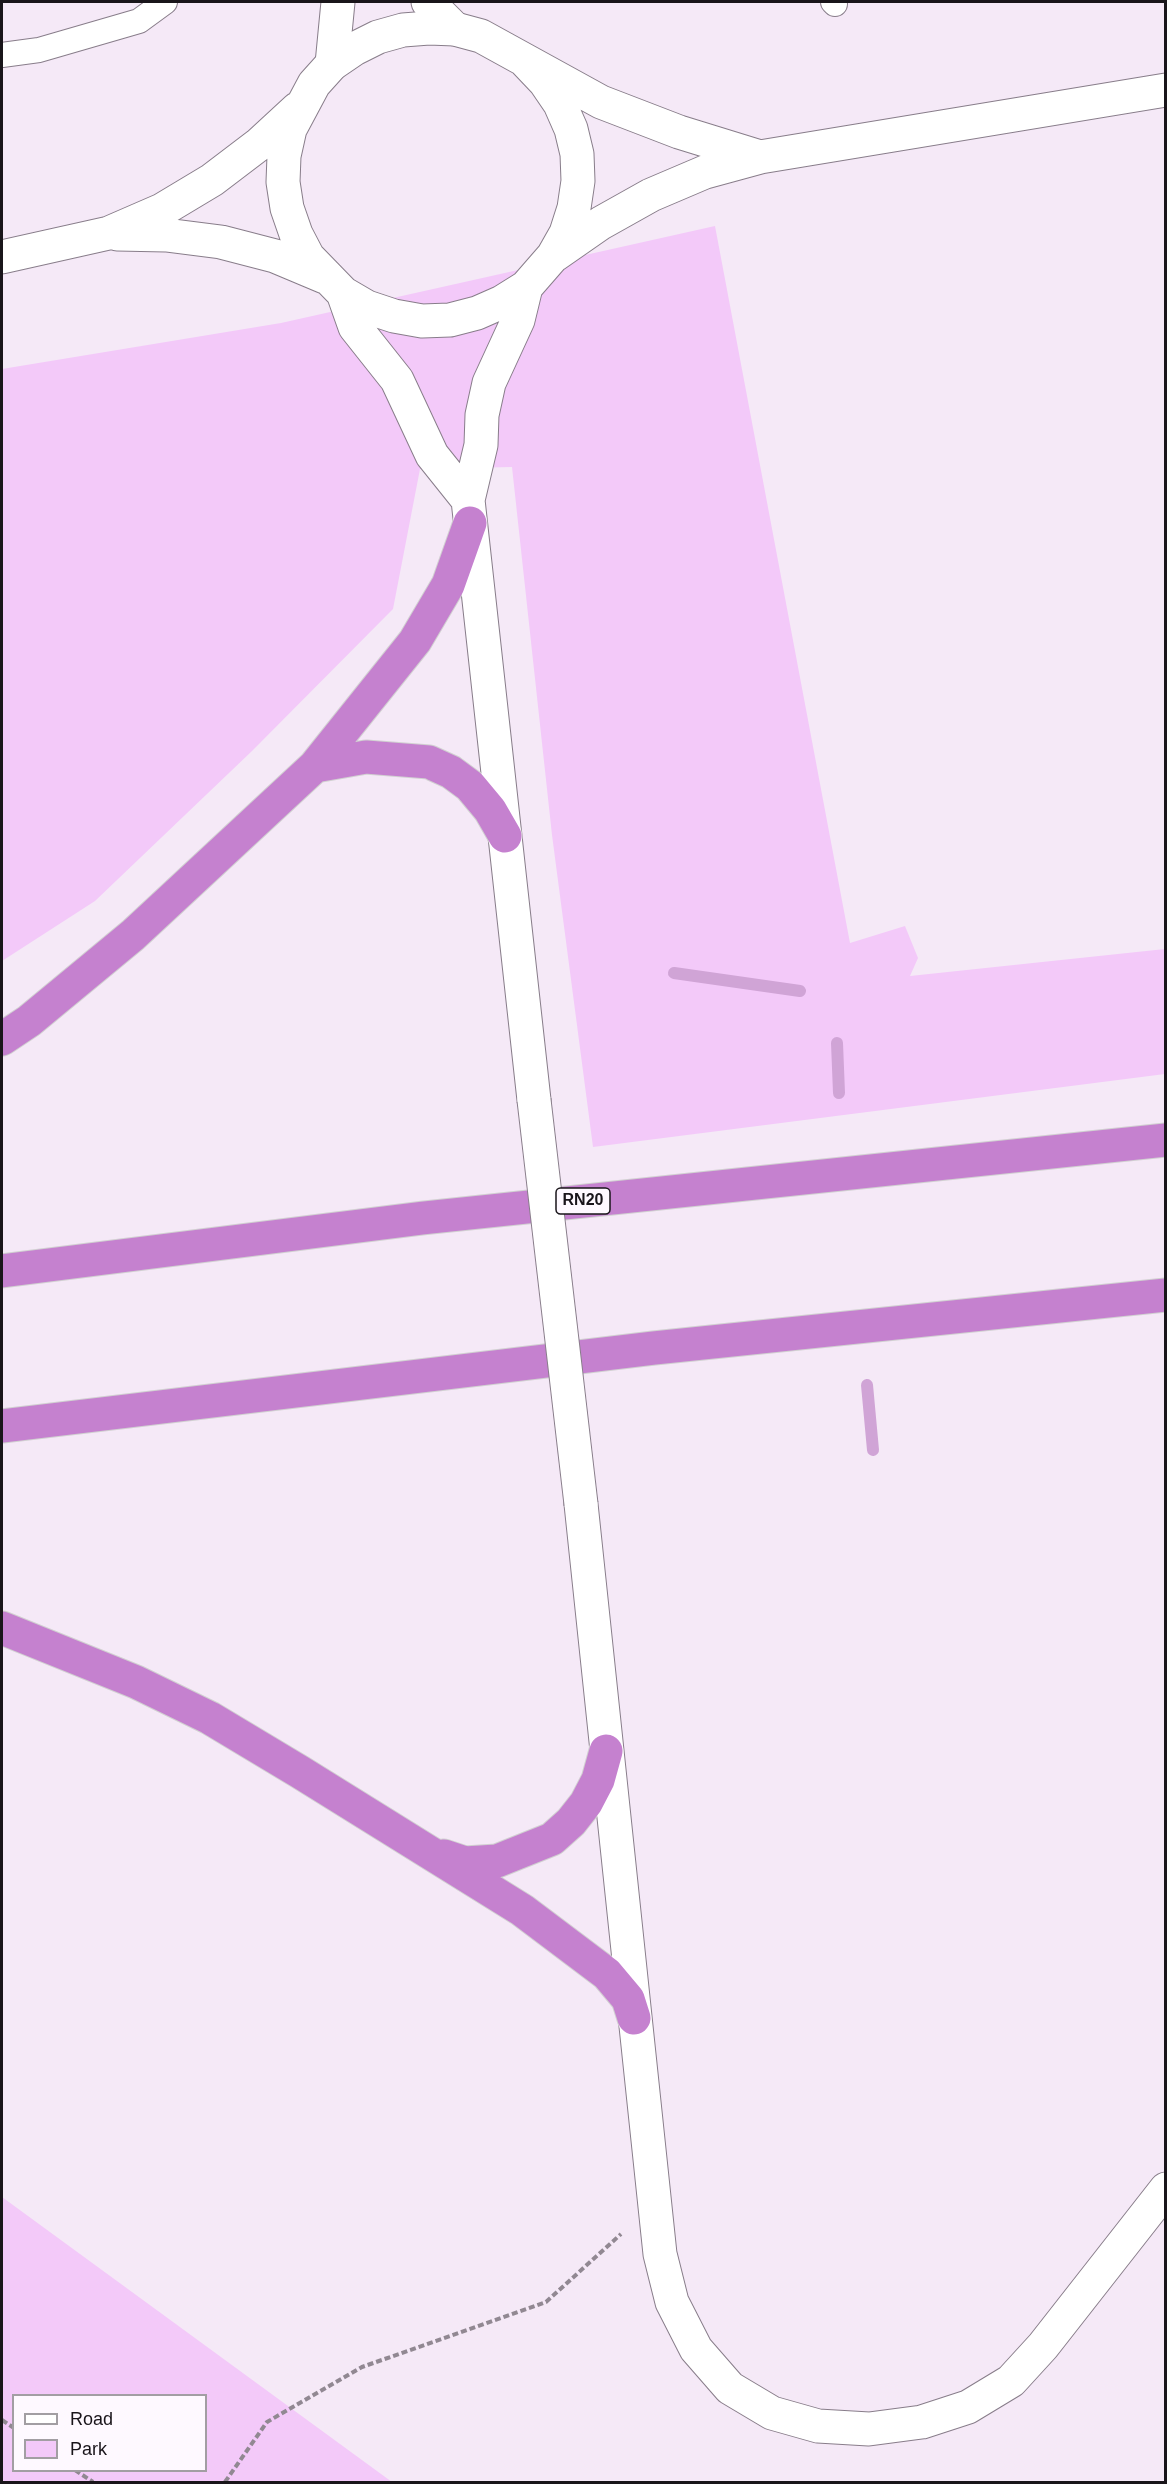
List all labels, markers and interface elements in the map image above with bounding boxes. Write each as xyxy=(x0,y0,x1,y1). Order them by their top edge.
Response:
road number: RN20 xyxy=(556,1188,610,1214)
legend xyxy=(12,2394,207,2472)
text: Road xyxy=(70,2409,113,2429)
text: Park xyxy=(70,2439,107,2459)

